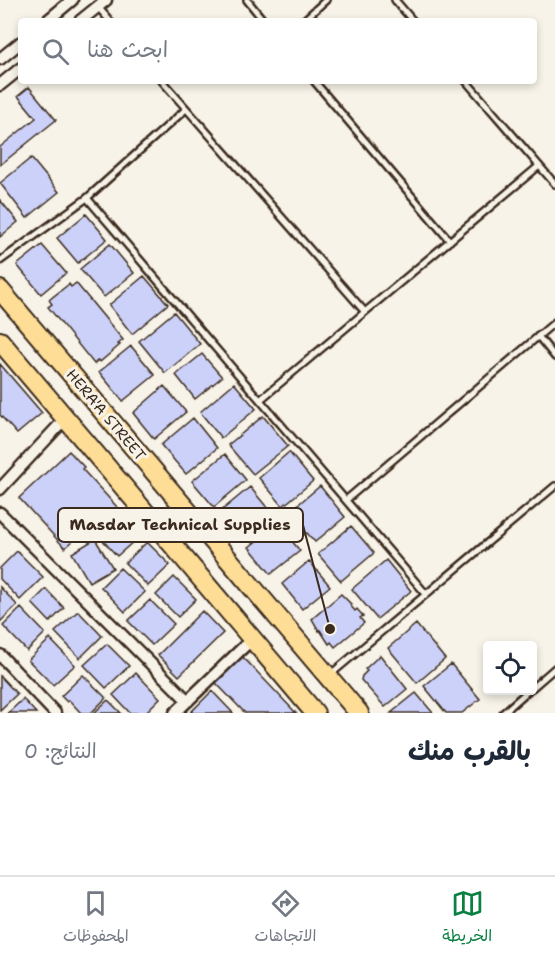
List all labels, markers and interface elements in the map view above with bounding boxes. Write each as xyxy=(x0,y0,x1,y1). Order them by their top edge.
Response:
search box xyxy=(18,18,537,84)
icon: search xyxy=(39,35,72,68)
text: ابحث هنا xyxy=(87,35,168,64)
street label: HERA'A STREET xyxy=(62,365,150,465)
callout: Masdar Technical Supplies xyxy=(58,508,303,542)
text: Masdar Technical Supplies xyxy=(69,514,291,535)
map controls xyxy=(483,641,537,695)
button: locate xyxy=(483,641,537,695)
text: بالقرب منك xyxy=(408,733,531,768)
text: النتائج: 0 xyxy=(24,738,97,764)
tab: المحفوظات xyxy=(63,887,129,950)
tab: الاتجاهات xyxy=(255,887,316,950)
tab: الخريطة xyxy=(442,887,492,950)

